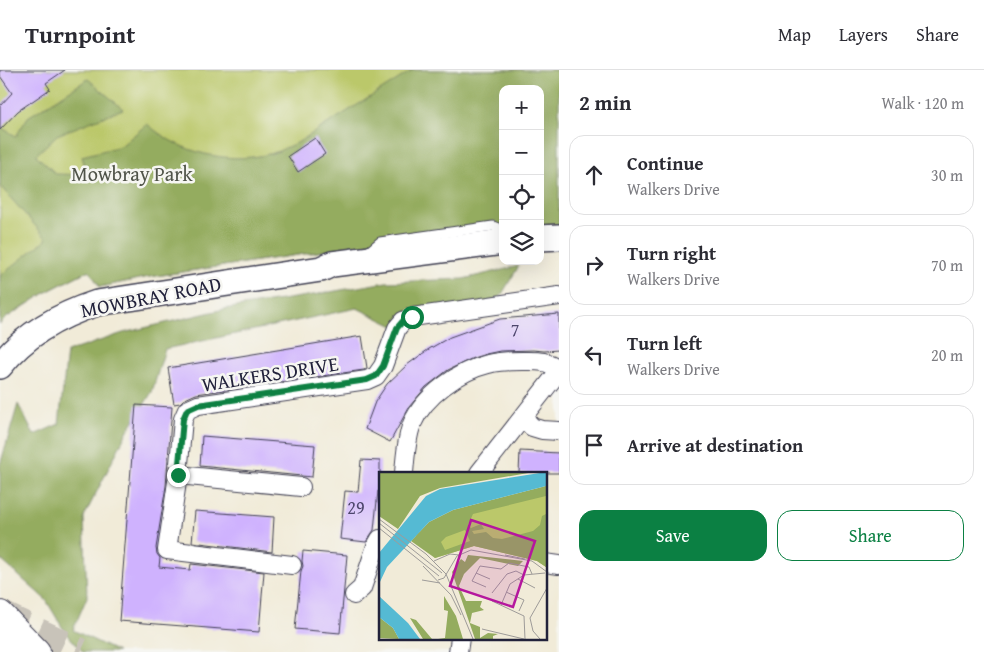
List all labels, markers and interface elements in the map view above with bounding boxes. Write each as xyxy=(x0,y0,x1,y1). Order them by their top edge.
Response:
text: Turnpoint xyxy=(25,17,135,52)
text: Map xyxy=(778,21,811,48)
text: Layers xyxy=(839,21,888,48)
text: Share xyxy=(916,21,959,48)
map controls xyxy=(499,85,544,265)
button: + xyxy=(499,85,544,130)
text: 2 min xyxy=(579,87,631,118)
text: Walk · 120 m xyxy=(881,91,964,115)
button: − xyxy=(499,130,544,175)
text: Continue xyxy=(627,149,704,177)
park label: Mowbray Park xyxy=(71,159,193,188)
icon: ahead xyxy=(580,161,608,189)
text: 30 m xyxy=(931,163,963,187)
button: locate xyxy=(499,175,544,220)
text: Walkers Drive xyxy=(627,177,720,201)
button: layers xyxy=(499,220,544,265)
text: Turn right xyxy=(627,239,716,267)
icon: right xyxy=(580,251,608,279)
text: 70 m xyxy=(931,253,963,277)
text: Walkers Drive xyxy=(627,267,720,291)
street label: MOWBRAY ROAD xyxy=(78,269,224,324)
route start xyxy=(401,306,424,329)
house number: 7 xyxy=(511,316,519,343)
text: Turn left xyxy=(627,329,702,357)
icon: left xyxy=(580,341,608,369)
text: 20 m xyxy=(931,343,963,367)
street label: WALKERS DRIVE xyxy=(200,348,340,399)
text: Walkers Drive xyxy=(627,357,720,381)
icon: arrive xyxy=(580,431,608,459)
text: Arrive at destination xyxy=(627,431,803,459)
route end xyxy=(167,464,190,487)
inset map xyxy=(379,472,546,640)
house number: 29 xyxy=(347,494,365,521)
button: Save xyxy=(579,510,767,561)
button: Share xyxy=(777,510,964,561)

